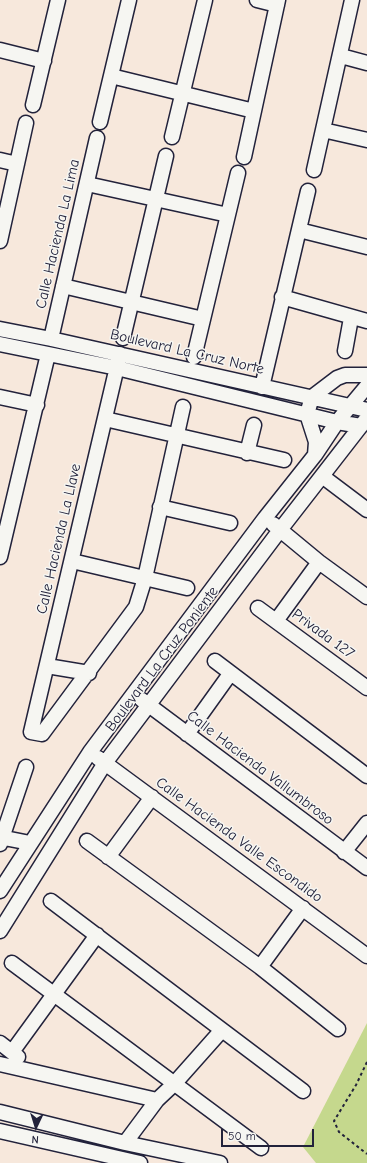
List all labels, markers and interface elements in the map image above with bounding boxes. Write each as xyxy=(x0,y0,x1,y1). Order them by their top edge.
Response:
street label: Calle Hacienda La Lima xyxy=(32,158,84,310)
street label: Boulevard La Cruz Norte xyxy=(108,326,266,378)
street label: Calle Hacienda La Llave xyxy=(33,462,85,616)
street label: Boulevard La Cruz Poniente xyxy=(102,583,222,735)
street label: Privada 127 xyxy=(288,605,358,663)
street label: Calle Hacienda Vallumbroso xyxy=(183,707,337,829)
street label: Calle Hacienda Valle Escondido xyxy=(152,773,326,907)
north arrow xyxy=(16,1107,56,1147)
scale bar xyxy=(223,1121,316,1147)
text: 50 m xyxy=(228,1129,256,1143)
text: N xyxy=(31,1133,39,1146)

